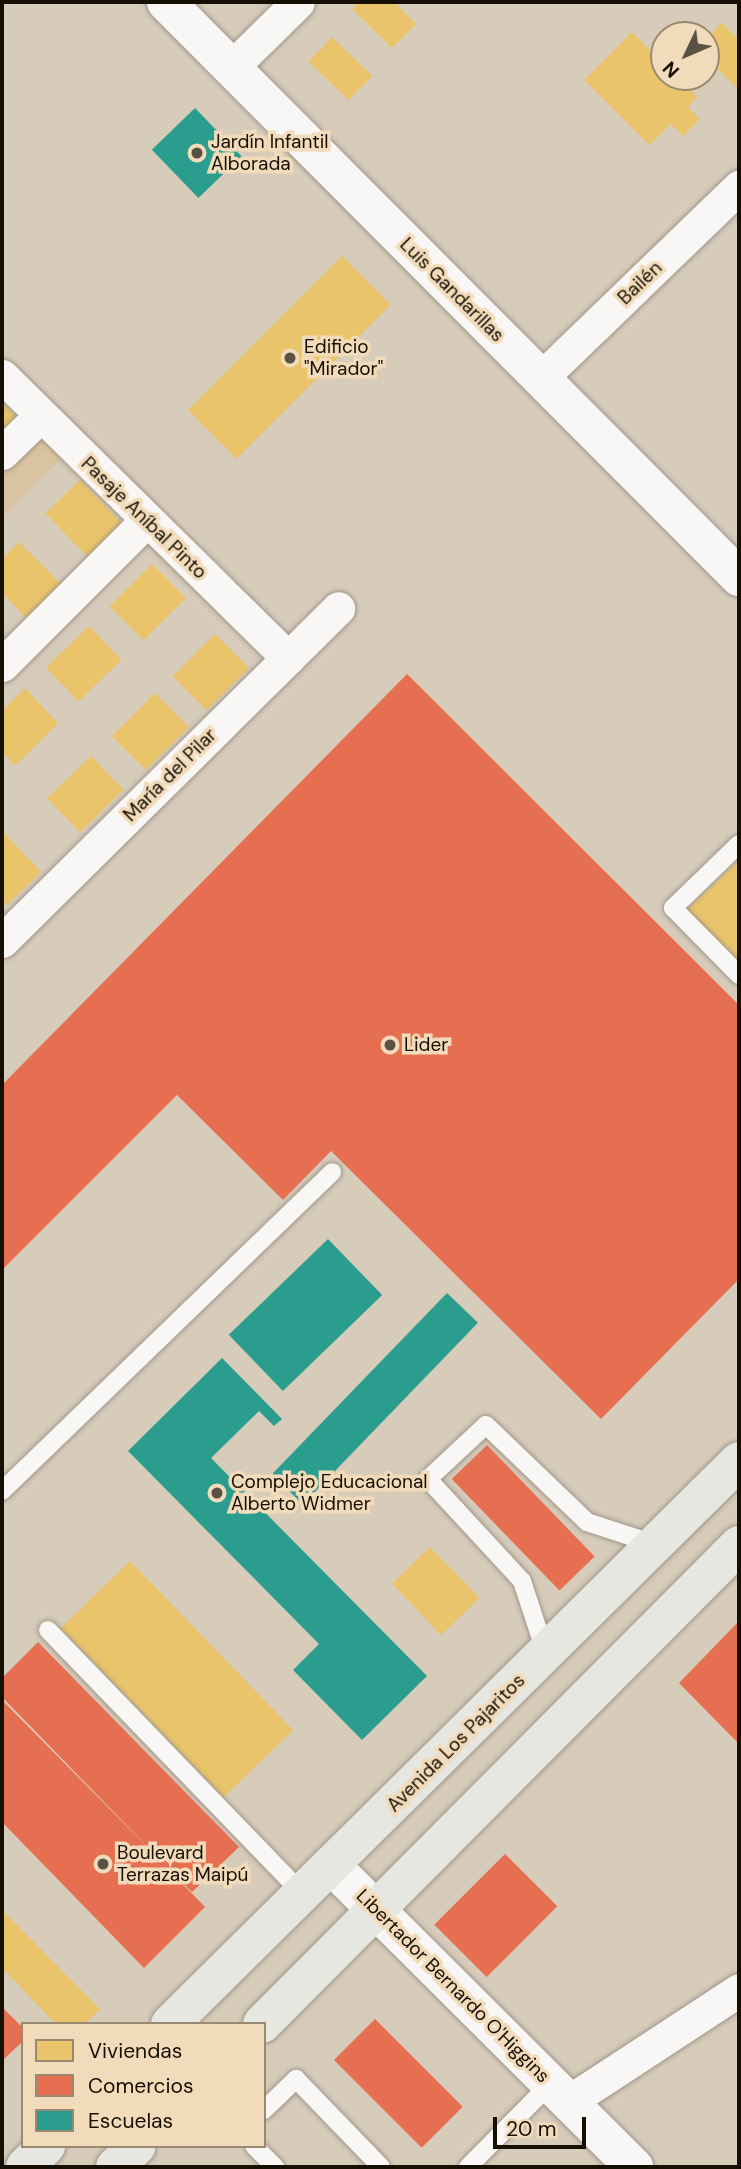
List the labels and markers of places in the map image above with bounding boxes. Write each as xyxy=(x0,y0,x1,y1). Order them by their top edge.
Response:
place label: Jardín Infantil Alborada xyxy=(211,131,329,175)
marker: Jardín Infantil Alborada xyxy=(189,145,205,161)
place label: Edificio "Mirador" xyxy=(304,336,383,380)
marker: Edificio "Mirador" xyxy=(282,350,298,366)
place label: Lider xyxy=(404,1034,448,1056)
marker: Lider xyxy=(382,1037,398,1053)
place label: Complejo Educacional Alberto Widmer xyxy=(231,1471,428,1515)
marker: Complejo Educacional Alberto Widmer xyxy=(209,1485,225,1501)
place label: Boulevard Terrazas Maipú xyxy=(117,1842,248,1886)
marker: Boulevard Terrazas Maipú xyxy=(95,1856,111,1872)

